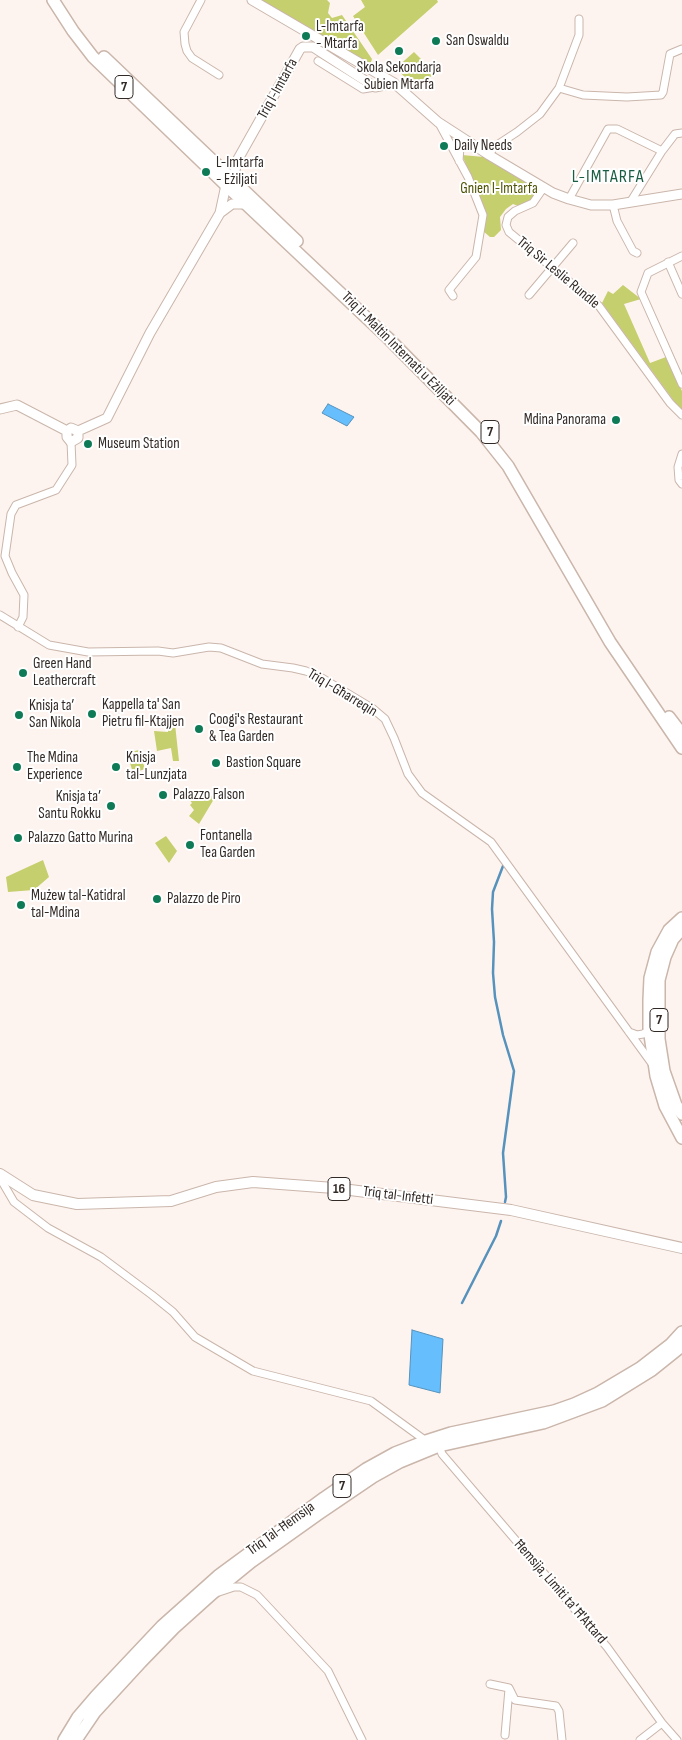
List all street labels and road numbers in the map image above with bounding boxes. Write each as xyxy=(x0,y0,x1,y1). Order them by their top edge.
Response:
street label: Triq l-Imtarfa xyxy=(254,56,302,122)
road number: 7 xyxy=(115,75,133,98)
street label: Triq Sir Leslie Rundle xyxy=(513,233,603,313)
street label: Triq il-Maltin Internati u Eżiljati xyxy=(337,288,459,410)
road number: 7 xyxy=(481,421,499,444)
street label: Triq l-Għarreqin xyxy=(304,665,380,721)
road number: 7 xyxy=(650,1008,668,1032)
road number: 16 xyxy=(328,1178,350,1200)
street label: Triq tal-Infetti xyxy=(362,1183,434,1209)
road number: 7 xyxy=(333,1474,351,1498)
street label: Triq Tal-Ħemsija xyxy=(243,1498,319,1560)
street label: Ħemsija, Limiti ta' Ħ'Attard xyxy=(510,1536,610,1648)

